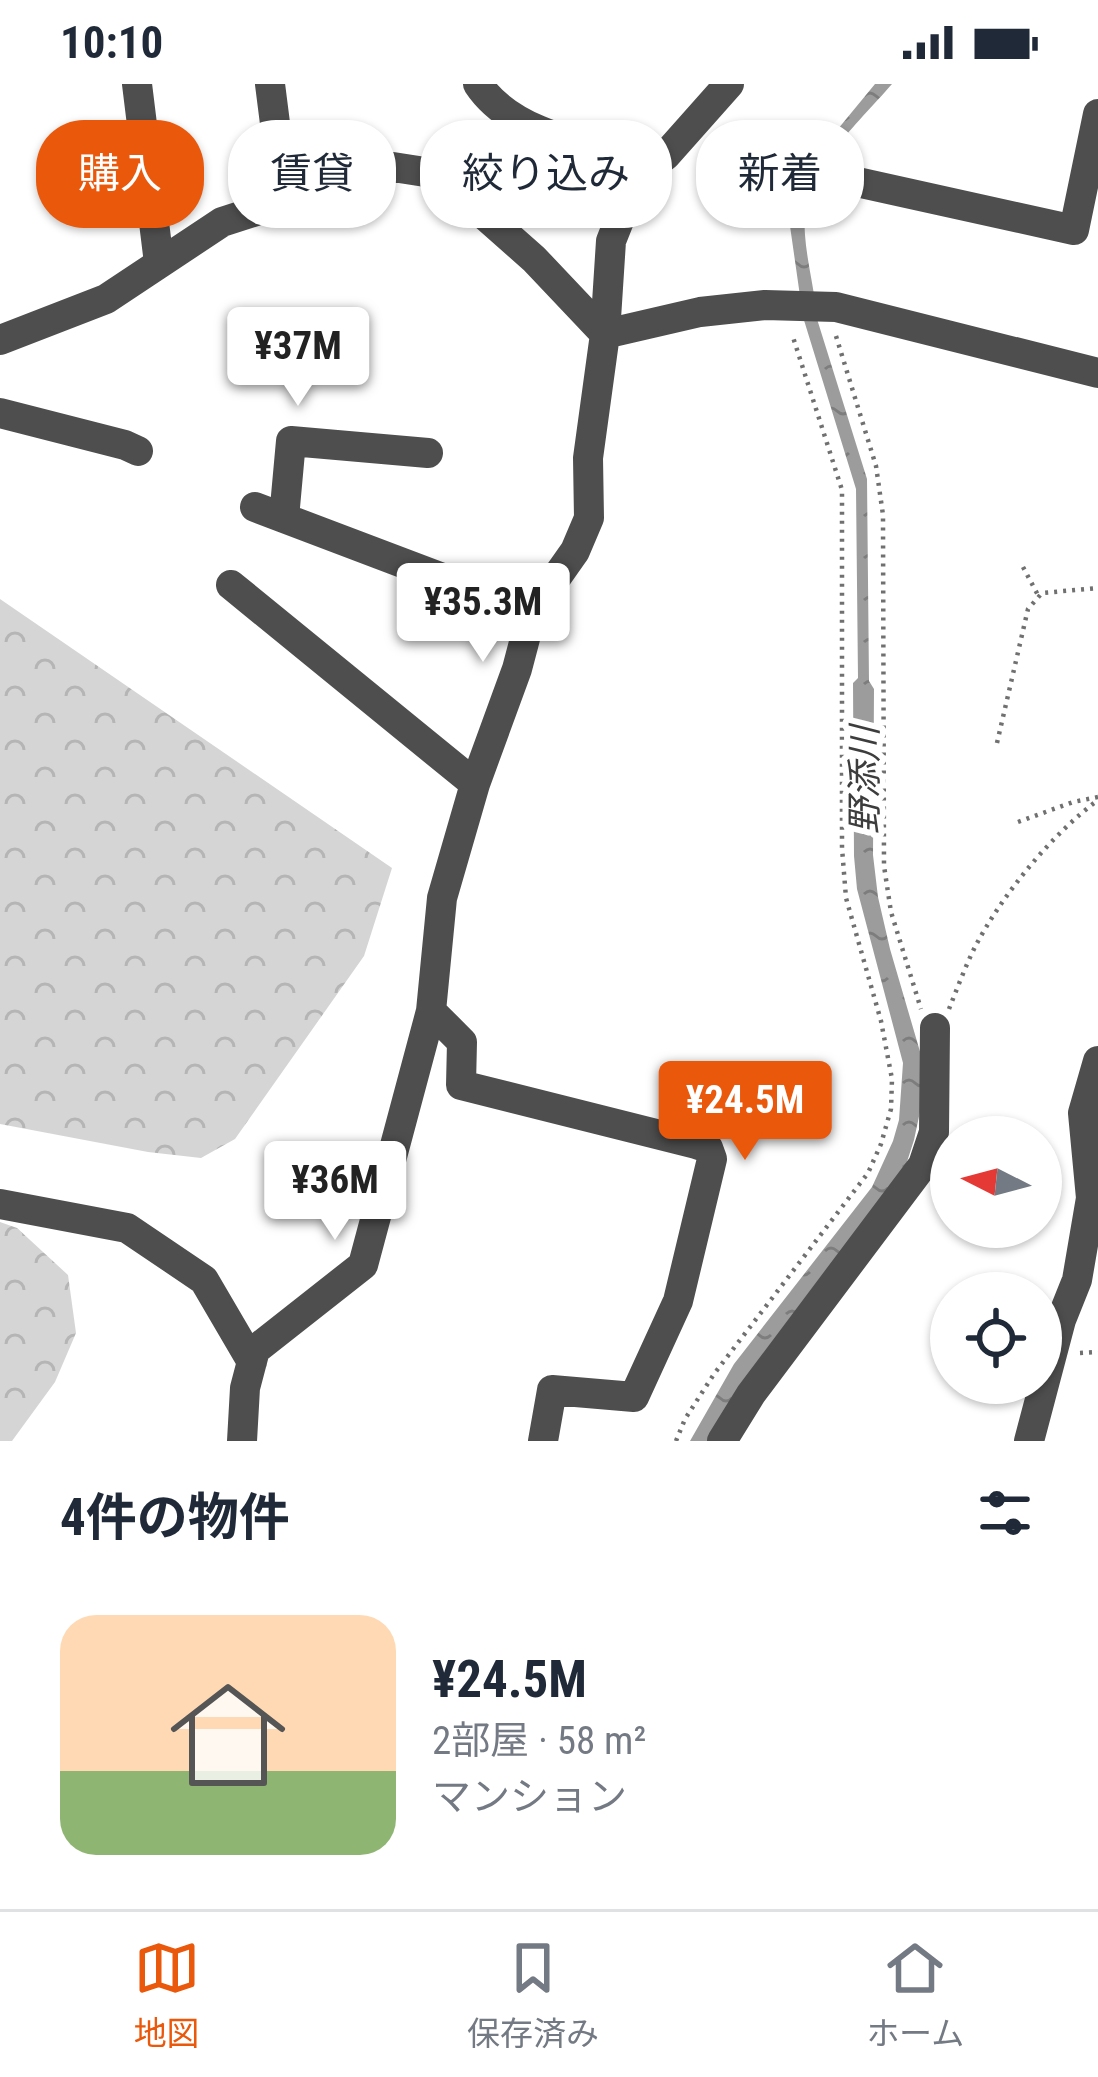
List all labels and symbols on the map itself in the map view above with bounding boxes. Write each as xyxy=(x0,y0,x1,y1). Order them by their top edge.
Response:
pin: ¥37M xyxy=(227,307,369,409)
pin: ¥35.3M xyxy=(385,563,581,665)
water label: 野添川 xyxy=(844,722,886,834)
pin: ¥24.5M xyxy=(647,1061,843,1163)
north arrow xyxy=(930,1116,1062,1248)
pin: ¥36M xyxy=(264,1141,406,1243)

